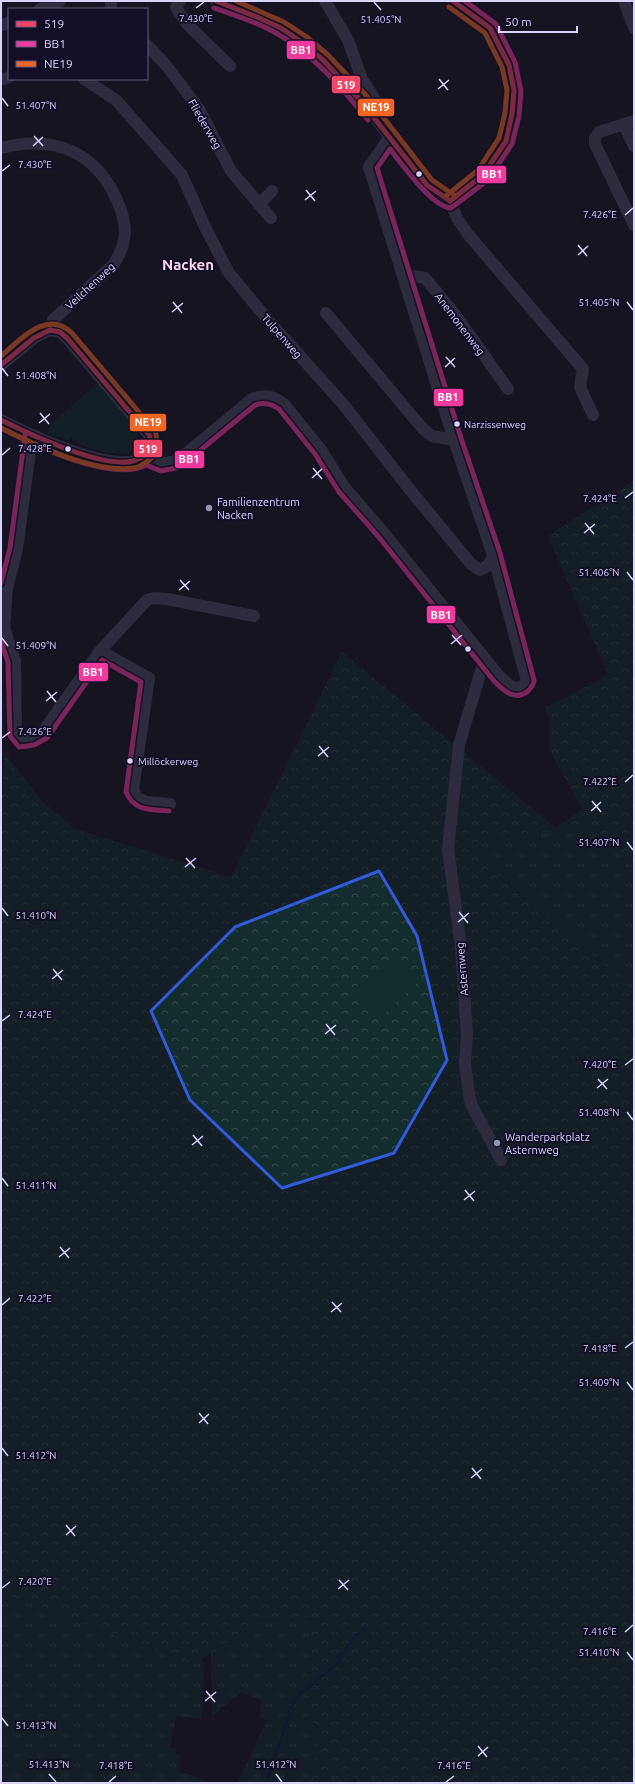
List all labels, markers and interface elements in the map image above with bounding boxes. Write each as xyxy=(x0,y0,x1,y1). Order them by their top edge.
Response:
legend xyxy=(8,8,148,80)
scale bar xyxy=(499,8,577,34)
text: 7.430°E xyxy=(179,13,213,24)
text: 51.405°N xyxy=(360,14,402,25)
text: 50 m xyxy=(505,15,532,28)
text: 519 xyxy=(44,17,64,30)
text: BB1 xyxy=(44,37,66,50)
line badge: BB1 xyxy=(286,40,316,60)
text: BB1 xyxy=(291,44,311,56)
text: NE19 xyxy=(44,57,73,70)
line badge: 519 xyxy=(331,75,361,94)
text: 519 xyxy=(337,79,355,91)
street label: Fliederweg xyxy=(186,97,224,151)
line badge: NE19 xyxy=(357,98,395,117)
text: 51.407°N xyxy=(15,100,57,111)
text: NE19 xyxy=(362,101,390,113)
text: 7.430°E xyxy=(18,159,52,170)
line badge: BB1 xyxy=(476,165,507,184)
text: BB1 xyxy=(482,168,502,180)
unlabelled marker xyxy=(414,169,424,179)
text: 7.426°E xyxy=(583,209,617,220)
district label: Nacken xyxy=(162,256,214,273)
street label: Veilchenweg xyxy=(63,260,117,312)
street label: Anemonenweg xyxy=(433,290,487,358)
text: 51.405°N xyxy=(578,297,620,308)
street label: Tulpenweg xyxy=(260,311,304,361)
text: 51.408°N xyxy=(15,370,57,381)
line badge: BB1 xyxy=(433,388,464,407)
text: BB1 xyxy=(438,391,458,403)
line badge: NE19 xyxy=(129,413,167,432)
text: NE19 xyxy=(134,416,162,428)
marker: Narzissenweg xyxy=(452,419,462,429)
place label: Narzissenweg xyxy=(464,419,526,430)
line badge: 519 xyxy=(133,439,163,458)
text: 7.428°E xyxy=(18,443,52,454)
text: 519 xyxy=(139,443,157,455)
unlabelled marker xyxy=(63,444,73,454)
line badge: BB1 xyxy=(174,450,205,469)
text: BB1 xyxy=(179,453,199,465)
text: 7.424°E xyxy=(583,493,617,504)
place label: Familienzentrum Nacken xyxy=(217,496,300,521)
marker: Familienzentrum Nacken xyxy=(204,503,214,513)
text: 51.406°N xyxy=(578,567,620,578)
line badge: BB1 xyxy=(426,605,456,624)
text: BB1 xyxy=(431,609,451,621)
text: 51.409°N xyxy=(15,640,57,651)
unlabelled marker xyxy=(463,644,473,654)
line badge: BB1 xyxy=(78,662,109,682)
text: BB1 xyxy=(83,666,103,678)
text: 7.426°E xyxy=(18,726,52,737)
marker: Millöckerweg xyxy=(125,756,135,766)
place label: Millöckerweg xyxy=(138,756,198,767)
text: 7.422°E xyxy=(583,776,617,787)
text: 51.407°N xyxy=(578,837,620,848)
text: 51.410°N xyxy=(15,910,57,921)
street label: Asternweg xyxy=(454,942,470,996)
text: 7.424°E xyxy=(18,1009,52,1020)
text: 7.420°E xyxy=(583,1059,617,1070)
text: 51.408°N xyxy=(578,1107,620,1118)
place label: Wanderparkplatz Asternweg xyxy=(505,1131,590,1156)
marker: Wanderparkplatz Asternweg xyxy=(492,1138,502,1148)
text: 51.411°N xyxy=(15,1180,57,1191)
text: 7.422°E xyxy=(18,1293,52,1304)
text: 7.418°E xyxy=(583,1343,617,1354)
text: 51.409°N xyxy=(578,1377,620,1388)
text: 51.412°N xyxy=(15,1450,57,1461)
text: 7.420°E xyxy=(18,1576,52,1587)
text: 7.416°E xyxy=(583,1626,617,1637)
text: 51.410°N xyxy=(578,1647,620,1658)
text: 51.413°N xyxy=(15,1720,57,1731)
text: 51.413°N xyxy=(28,1759,70,1770)
text: 51.412°N xyxy=(255,1759,297,1770)
text: 7.418°E xyxy=(99,1760,133,1771)
text: 7.416°E xyxy=(437,1760,471,1771)

